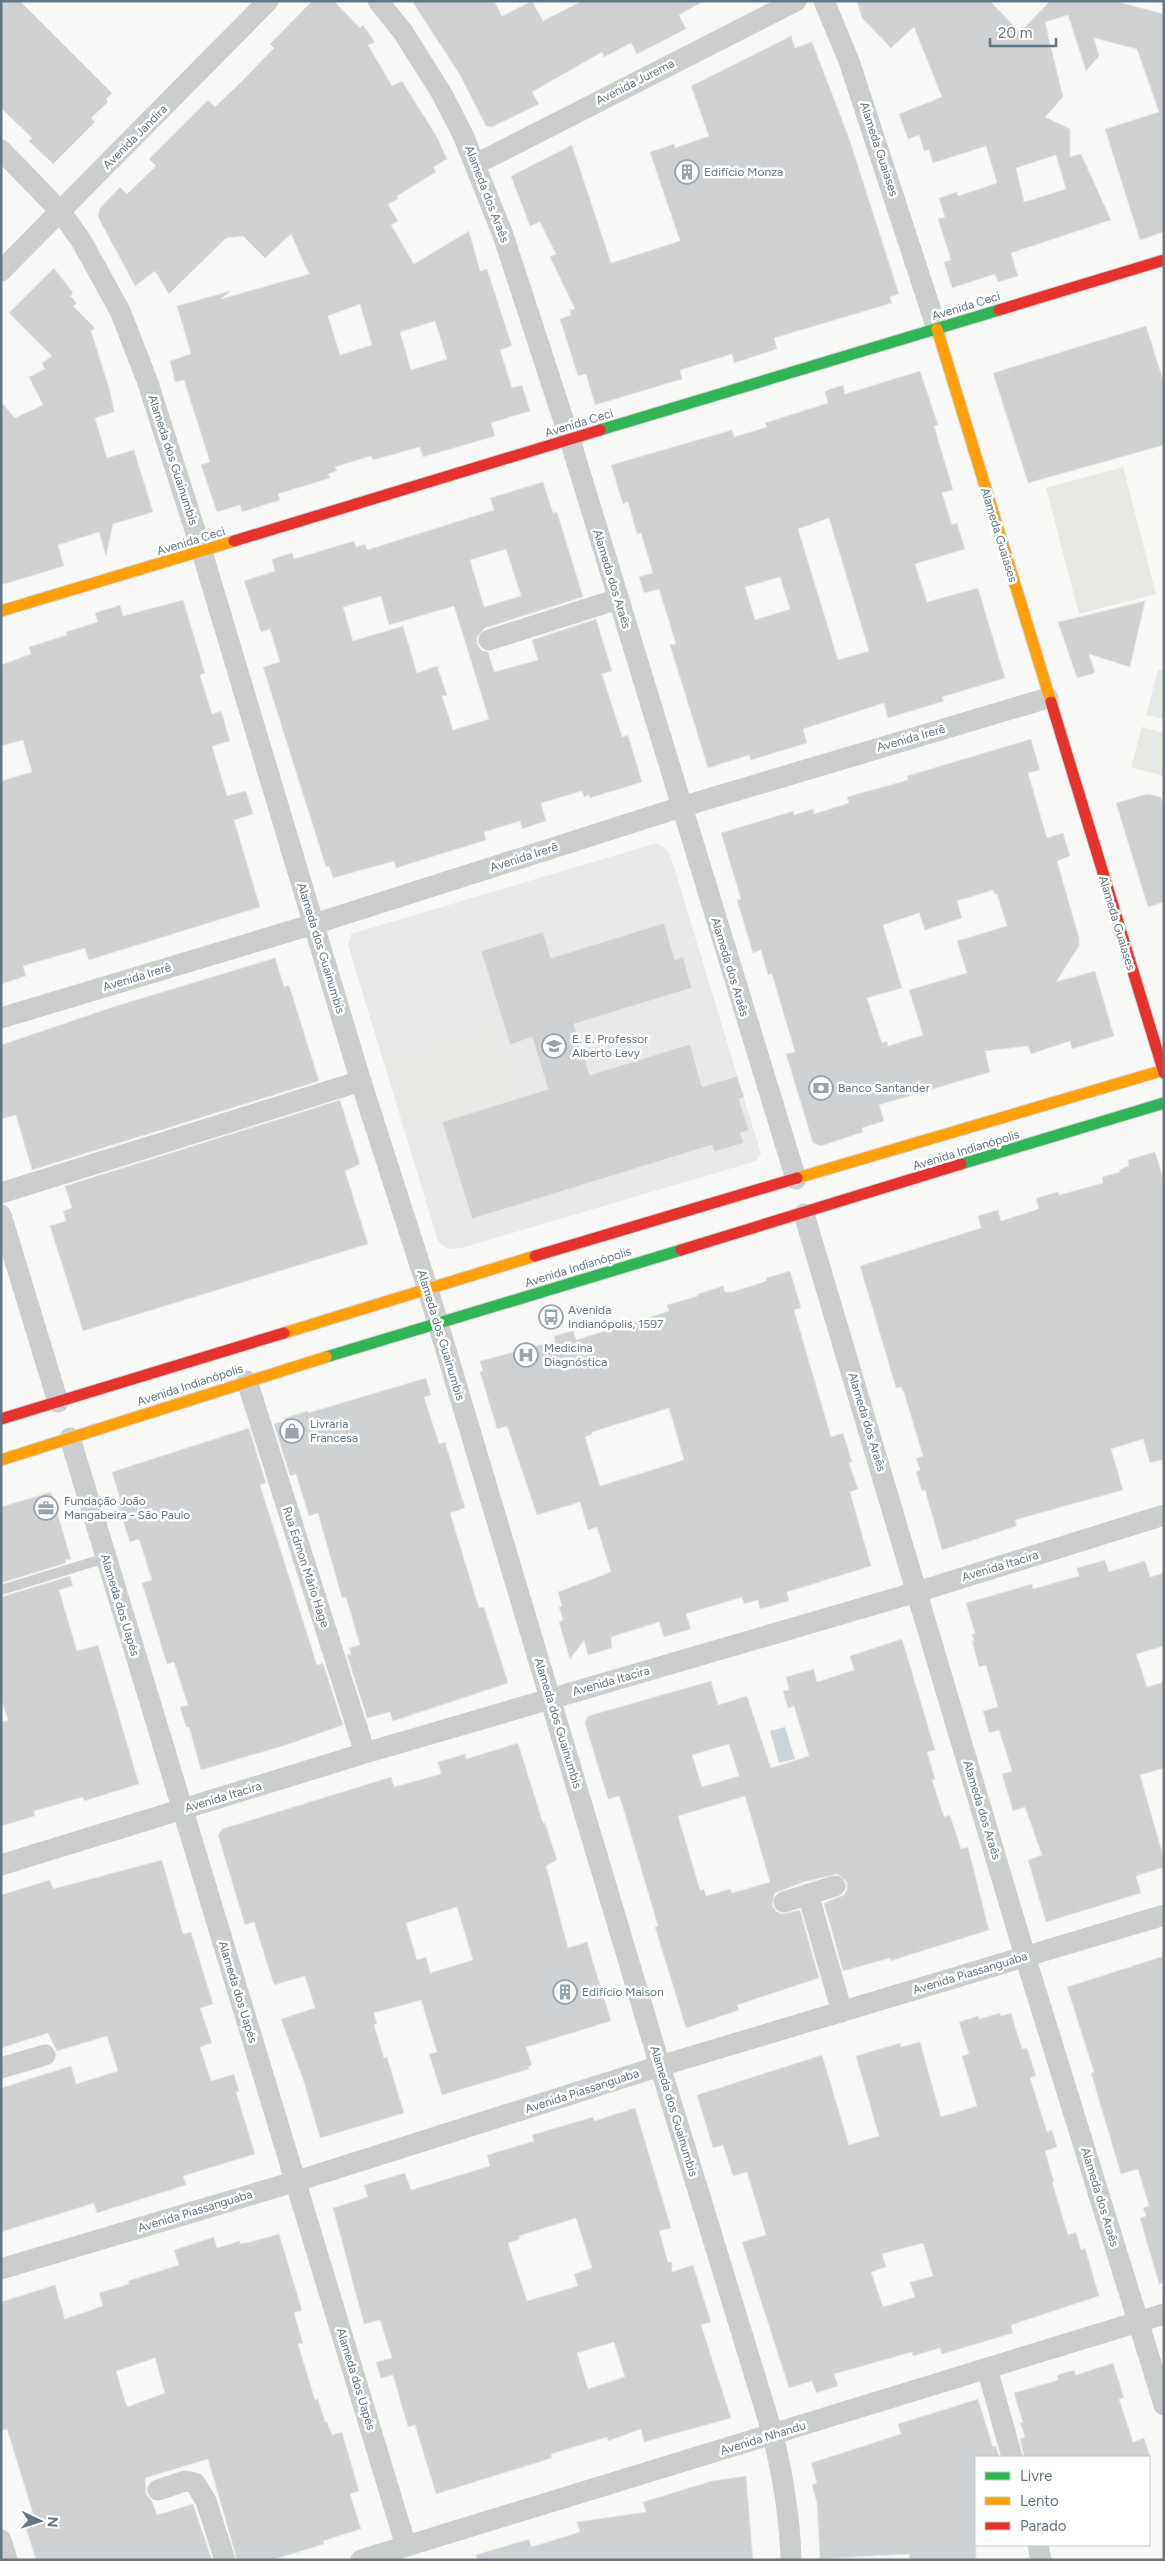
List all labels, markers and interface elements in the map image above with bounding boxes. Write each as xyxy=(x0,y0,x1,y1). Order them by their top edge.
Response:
scale bar xyxy=(990,15,1056,47)
text: 20 m xyxy=(998,24,1032,42)
street label: Avenida Jurema xyxy=(593,56,677,108)
street label: Alameda Guaiases xyxy=(857,100,901,198)
street label: Avenida Jandira xyxy=(100,102,170,172)
street label: Alameda dos Araês xyxy=(462,144,512,245)
building icon: Edifício Monza xyxy=(674,159,700,185)
place label: Edifício Monza xyxy=(704,165,783,179)
street label: Avenida Ceci xyxy=(930,289,1002,323)
street label: Alameda dos Guainumbis xyxy=(145,393,201,527)
street label: Avenida Ceci xyxy=(543,406,615,440)
street label: Alameda Guaiases xyxy=(978,486,1020,584)
street label: Avenida Ceci xyxy=(155,524,227,558)
street label: Alameda dos Araês xyxy=(590,528,634,631)
street label: Avenida Irerê xyxy=(875,721,947,754)
street label: Avenida Irerê xyxy=(488,839,560,875)
street label: Alameda Guaiases xyxy=(1096,874,1138,972)
street label: Alameda dos Guainumbis xyxy=(294,881,348,1015)
street label: Alameda dos Araês xyxy=(708,916,752,1019)
street label: Avenida Irerê xyxy=(101,960,173,994)
place label: E. E. Professor Alberto Levy xyxy=(572,1032,648,1060)
school or university icon: E. E. Professor Alberto Levy xyxy=(541,1033,567,1059)
bank icon: Banco Santander xyxy=(808,1075,834,1101)
place label: Banco Santander xyxy=(838,1081,930,1095)
street label: Avenida Indianópolis xyxy=(911,1127,1021,1173)
street label: Avenida Indianópolis xyxy=(523,1244,633,1290)
street label: Alameda dos Guainumbis xyxy=(414,1268,468,1402)
place label: Avenida Indianópolis, 1597 xyxy=(568,1303,664,1331)
bus stop icon: Avenida Indianópolis, 1597 xyxy=(538,1304,564,1330)
place label: Medicina Diagnóstica xyxy=(544,1341,607,1369)
hospital icon: Medicina Diagnóstica xyxy=(513,1342,539,1368)
street label: Avenida Indianópolis xyxy=(135,1361,245,1409)
street label: Alameda dos Araês xyxy=(845,1371,889,1474)
place label: Livraria Francesa xyxy=(310,1417,358,1445)
shop icon: Livraria Francesa xyxy=(279,1418,305,1444)
place label: Fundação João Mangabeira - São Paulo xyxy=(64,1494,190,1522)
office icon: Fundação João Mangabeira - São Paulo xyxy=(33,1495,59,1521)
street label: Rua Edmon Mário Hage xyxy=(280,1505,332,1630)
street label: Avenida Itacira xyxy=(960,1548,1040,1584)
street label: Alameda dos Uapés xyxy=(98,1552,142,1658)
street label: Alameda dos Guainumbis xyxy=(531,1656,585,1790)
street label: Avenida Itacira xyxy=(571,1663,651,1699)
street label: Alameda dos Araês xyxy=(960,1759,1004,1862)
street label: Avenida Itacira xyxy=(183,1779,263,1815)
street label: Alameda dos Uapés xyxy=(216,1939,260,2045)
street label: Avenida Piassanguaba xyxy=(911,1949,1029,1997)
building icon: Edifício Maison xyxy=(552,1979,578,2005)
place label: Edifício Maison xyxy=(582,1985,664,1999)
street label: Alameda dos Guainumbis xyxy=(647,2044,701,2178)
street label: Avenida Piassanguaba xyxy=(523,2066,641,2116)
street label: Alameda dos Araês xyxy=(1078,2146,1122,2249)
street label: Avenida Piassanguaba xyxy=(136,2187,254,2235)
street label: Alameda dos Uapés xyxy=(334,2326,378,2432)
street label: Avenida Nhandu xyxy=(719,2418,807,2458)
legend xyxy=(975,2456,1150,2546)
text: Livre xyxy=(1020,2467,1052,2485)
text: Lento xyxy=(1020,2492,1059,2510)
north arrow xyxy=(15,2496,65,2546)
text: N xyxy=(44,2516,61,2528)
text: Parado xyxy=(1020,2517,1067,2535)

